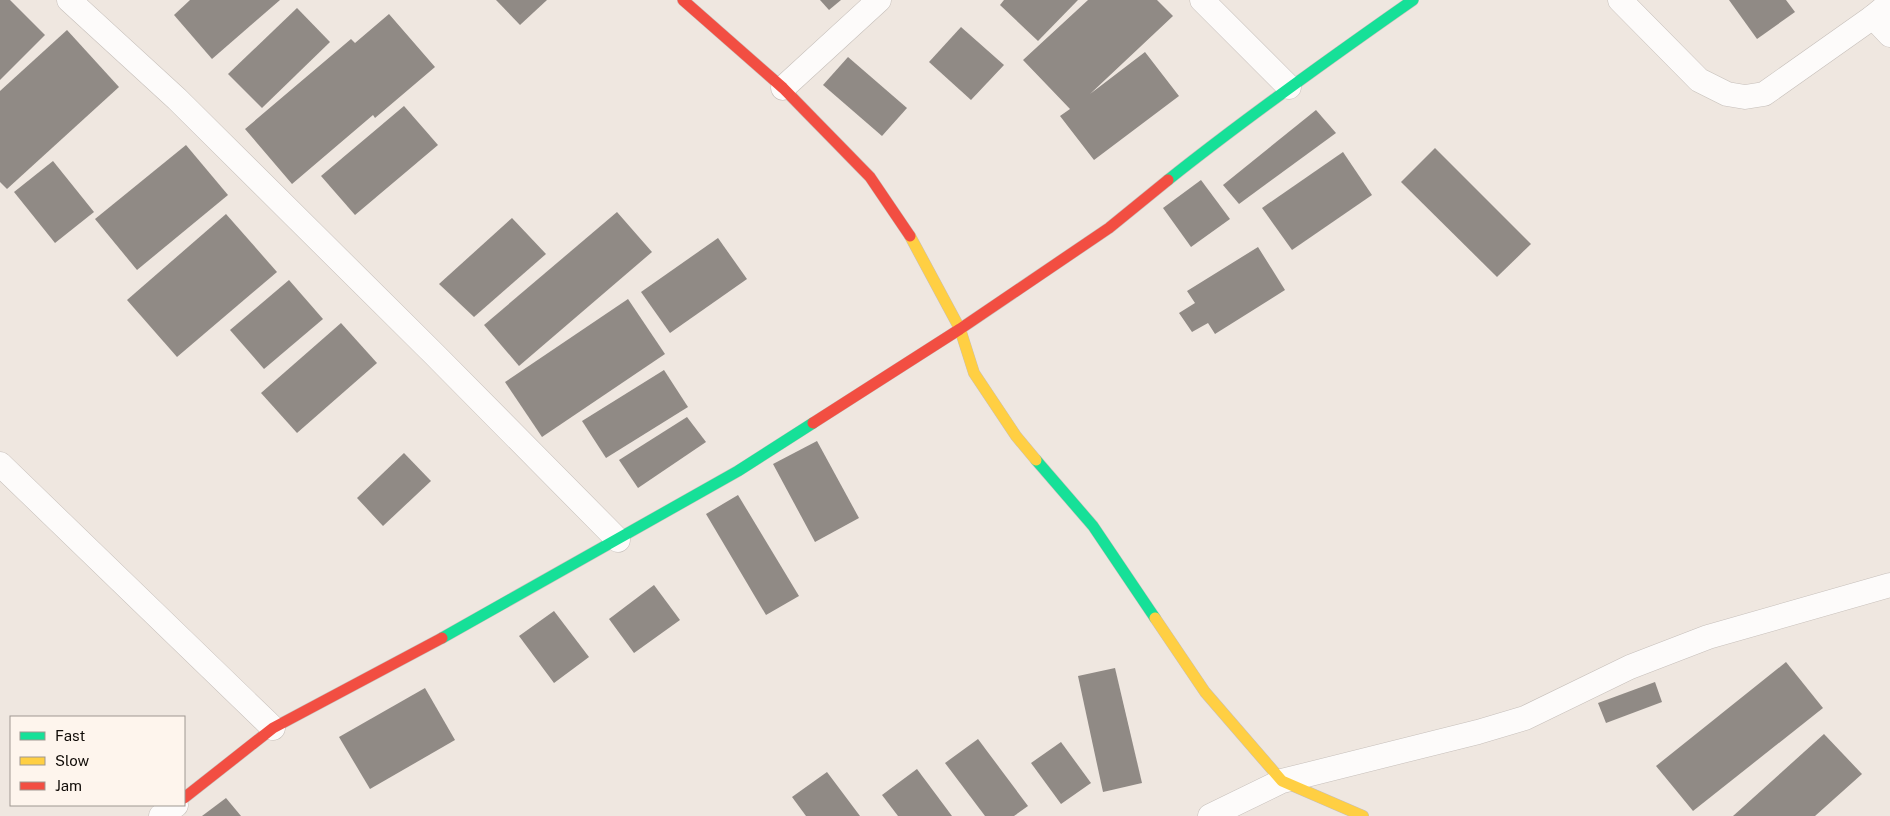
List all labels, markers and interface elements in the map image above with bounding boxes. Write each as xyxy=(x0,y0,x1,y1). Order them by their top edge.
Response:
legend xyxy=(10,716,185,806)
text: Fast xyxy=(55,727,85,744)
text: Slow xyxy=(55,752,90,769)
text: Jam xyxy=(55,777,82,794)

